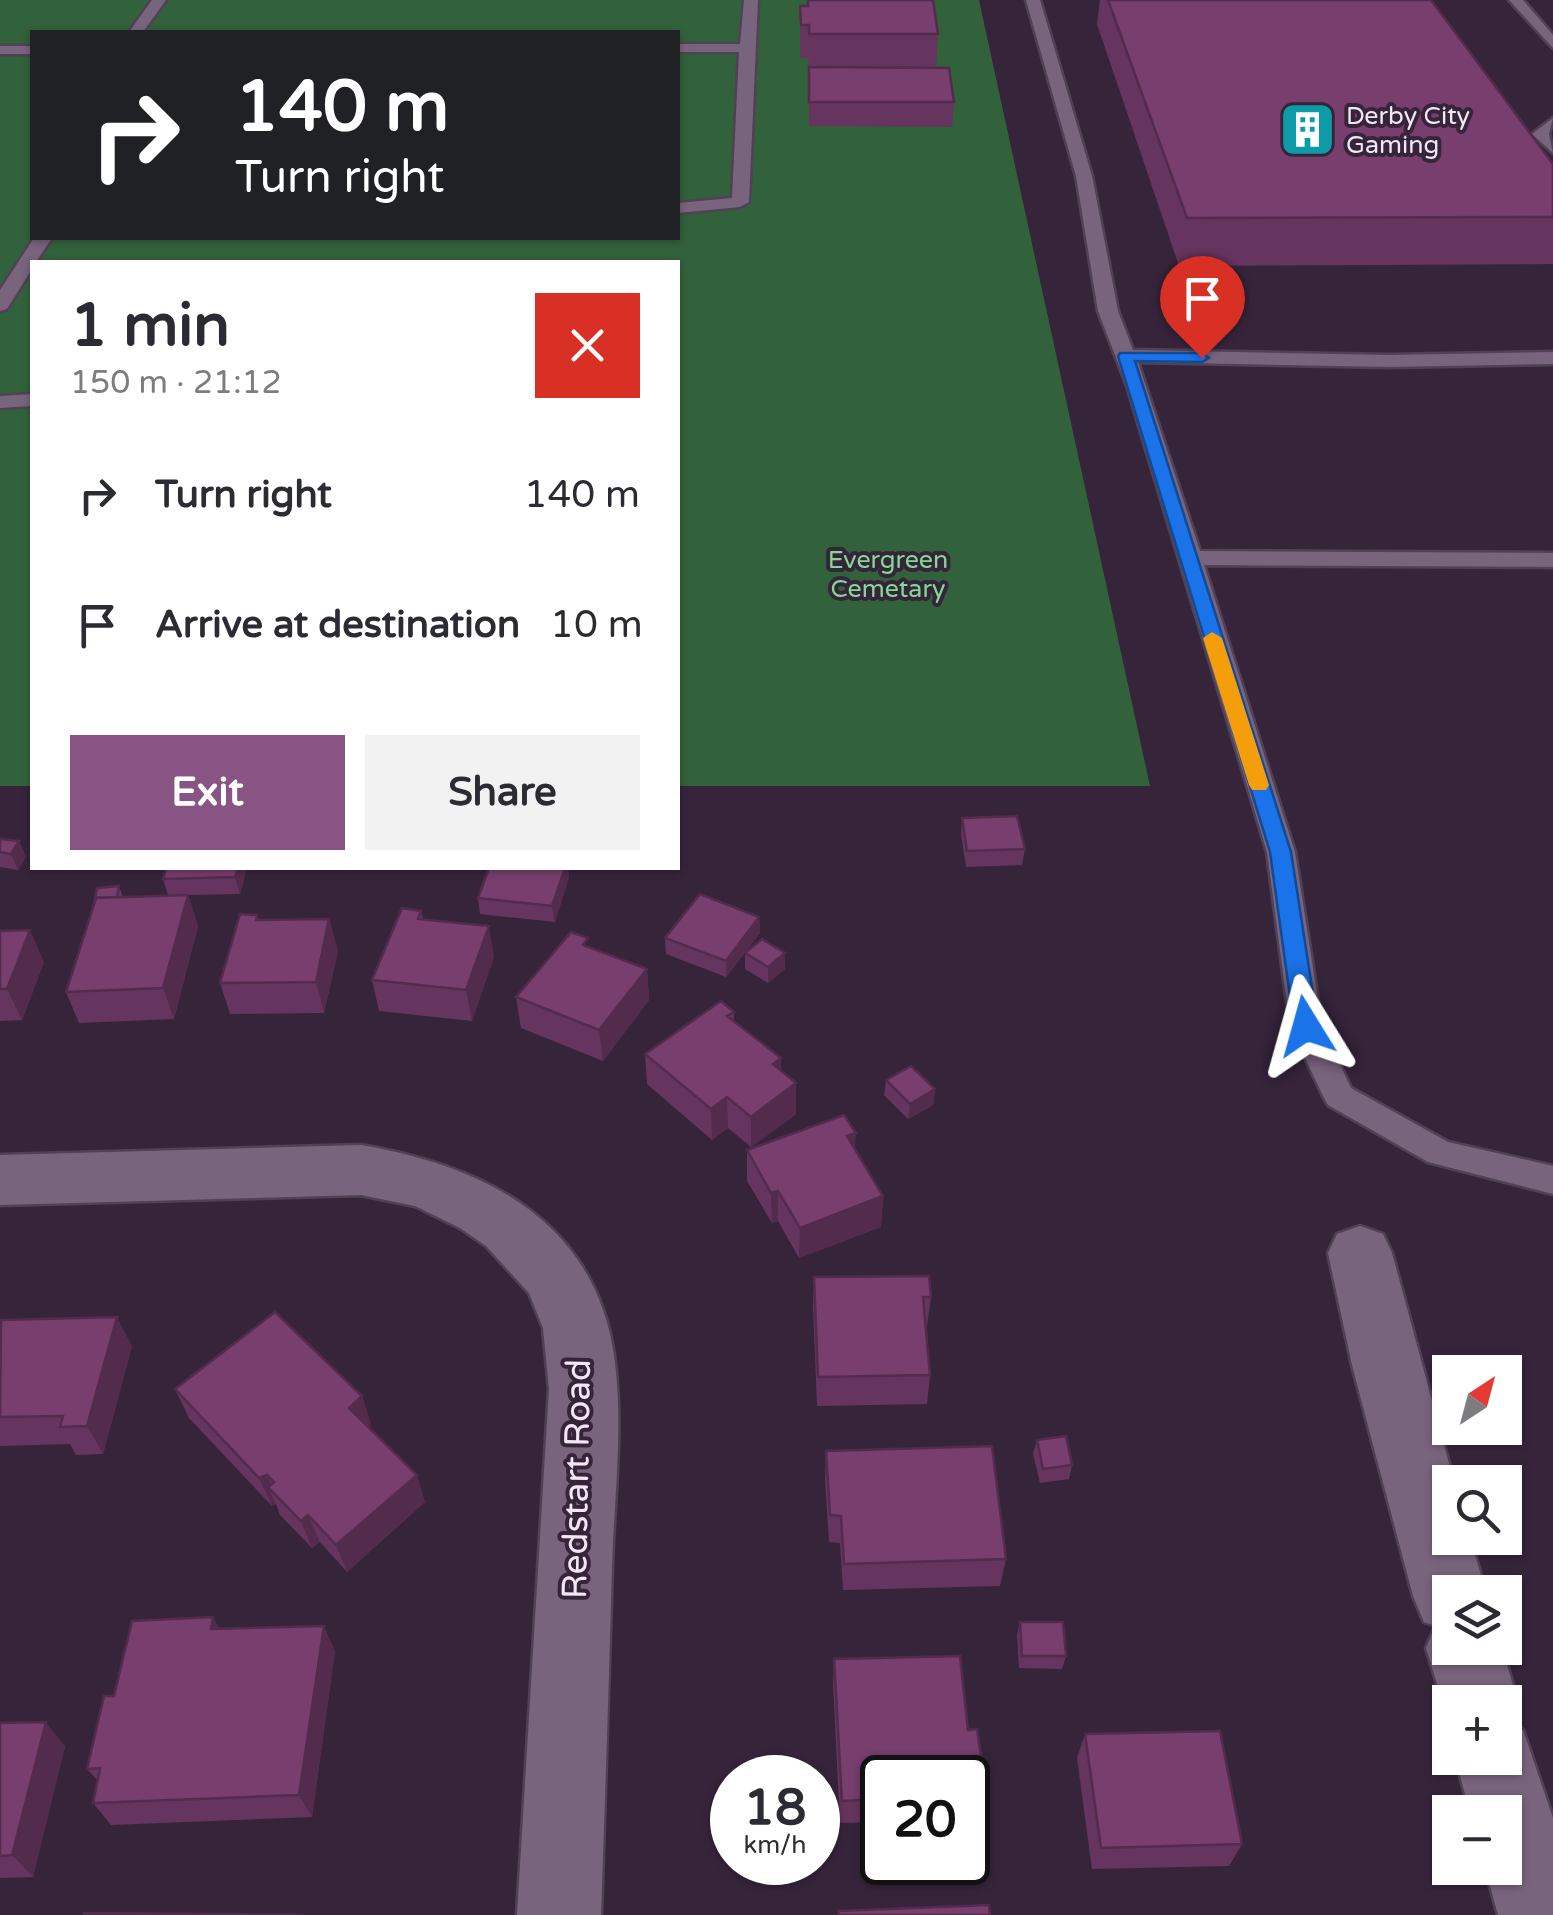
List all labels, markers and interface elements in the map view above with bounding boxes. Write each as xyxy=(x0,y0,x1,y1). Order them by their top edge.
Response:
text: 140 m xyxy=(235,66,449,150)
icon: right xyxy=(70,70,200,200)
building icon: Derby City Gaming xyxy=(1277,99,1337,159)
place label: Derby City Gaming xyxy=(1346,101,1470,160)
text: Turn right xyxy=(235,151,444,205)
pin xyxy=(1160,256,1245,359)
icon: arrive xyxy=(1175,271,1230,326)
text: 1 min xyxy=(70,290,230,362)
button: close xyxy=(535,293,640,398)
text: 150 m · 21:12 xyxy=(70,364,282,402)
icon: right xyxy=(70,468,125,523)
text: Turn right xyxy=(155,472,332,518)
text: 140 m xyxy=(524,472,640,518)
park label: Evergreen Cemetary xyxy=(828,545,948,604)
icon: arrive xyxy=(70,598,125,653)
text: Arrive at destination xyxy=(155,602,520,648)
text: 10 m xyxy=(550,602,643,648)
button: Exit xyxy=(70,735,345,850)
button: Share xyxy=(365,735,640,850)
position arrow xyxy=(1254,974,1358,1078)
north arrow xyxy=(1432,1355,1522,1445)
map controls xyxy=(1432,1355,1522,1885)
street label: Redstart Road xyxy=(554,1358,600,1600)
button: search xyxy=(1432,1465,1522,1555)
button: layers xyxy=(1432,1575,1522,1665)
button: + xyxy=(1432,1685,1522,1775)
speed limit sign: 20 xyxy=(860,1755,990,1885)
text: 18 xyxy=(744,1778,806,1838)
button: − xyxy=(1432,1795,1522,1885)
text: km/h xyxy=(744,1830,806,1860)

